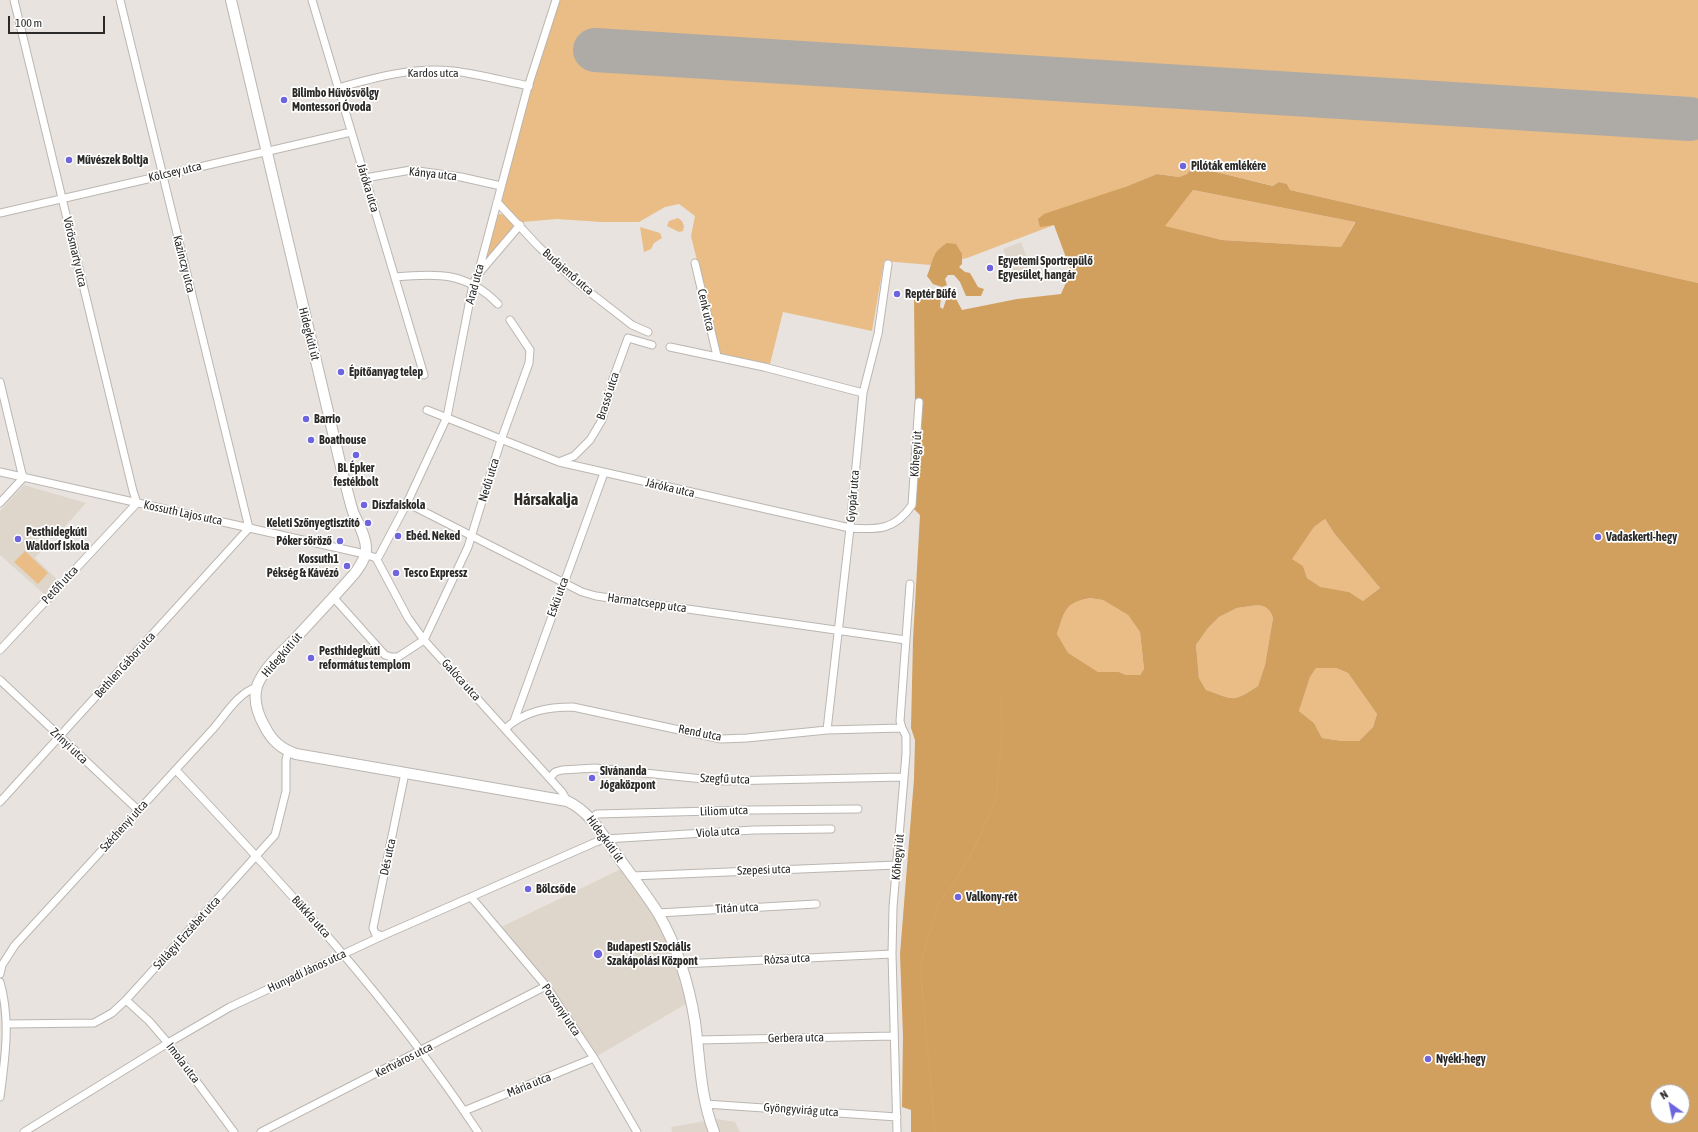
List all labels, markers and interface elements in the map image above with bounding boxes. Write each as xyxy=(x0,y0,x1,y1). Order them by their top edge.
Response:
scale bar xyxy=(10,8,107,34)
text: 100 m xyxy=(15,16,42,30)
street label: Kardos utca xyxy=(407,66,459,80)
place label: Bilimbo Hűvösvölgy Montessori Óvoda xyxy=(292,86,379,114)
marker: Bilimbo Hűvösvölgy Montessori Óvoda xyxy=(279,95,289,105)
place label: Művészek Boltja xyxy=(77,153,148,167)
marker: Művészek Boltja xyxy=(64,155,74,165)
street label: Kölcsey utca xyxy=(147,159,203,185)
place label: Pilóták emlékére xyxy=(1191,159,1266,173)
marker: Pilóták emlékére xyxy=(1178,161,1188,171)
street label: Járóka utca xyxy=(354,162,382,214)
street label: Kánya utca xyxy=(408,164,458,184)
street label: Vörösmarty utca xyxy=(60,216,90,288)
street label: Kazinczy utca xyxy=(170,234,198,294)
street label: Budajenő utca xyxy=(539,246,597,298)
place label: Egyetemi Sportrepülő Egyesület, hangár xyxy=(998,254,1093,282)
street label: Arad utca xyxy=(463,262,487,306)
marker: Egyetemi Sportrepülő Egyesület, hangár xyxy=(985,263,995,273)
place label: Reptér Büfé xyxy=(905,287,956,301)
street label: Cenk utca xyxy=(694,288,718,332)
marker: Reptér Büfé xyxy=(892,289,902,299)
street label: Hidegkúti út xyxy=(295,306,323,362)
place label: Építőanyag telep xyxy=(349,365,423,379)
marker: Építőanyag telep xyxy=(336,367,346,377)
street label: Brassó utca xyxy=(594,370,622,422)
place label: Barrio xyxy=(314,412,341,426)
marker: Barrio xyxy=(301,414,311,424)
street label: Kőhegyi út xyxy=(907,430,925,478)
place label: Boathouse xyxy=(319,433,366,447)
marker: Boathouse xyxy=(306,435,316,445)
marker: BL Épker festékbolt xyxy=(351,450,361,460)
street label: Nedű utca xyxy=(476,456,502,504)
place label: BL Épker festékbolt xyxy=(333,461,379,489)
street label: Gyopár utca xyxy=(844,469,862,523)
street label: Járóka utca xyxy=(644,475,696,501)
district label: Hársakalja xyxy=(514,490,578,510)
street label: Kossuth Lajos utca xyxy=(142,498,224,528)
place label: Díszfaiskola xyxy=(372,498,425,512)
marker: Díszfaiskola xyxy=(359,500,369,510)
place label: Keleti Szőnyegtisztító xyxy=(266,516,360,530)
marker: Keleti Szőnyegtisztító xyxy=(363,518,373,528)
place label: Pesthidegkúti Waldorf Iskola xyxy=(26,525,89,553)
place label: Ebéd. Neked xyxy=(406,529,460,543)
place label: Vadaskerti-hegy xyxy=(1606,530,1677,544)
marker: Ebéd. Neked xyxy=(393,531,403,541)
marker: Vadaskerti-hegy xyxy=(1593,532,1603,542)
marker: Pesthidegkúti Waldorf Iskola xyxy=(13,534,23,544)
place label: Póker söröző xyxy=(276,534,332,548)
marker: Póker söröző xyxy=(335,536,345,546)
place label: Kossuth1 Pékség & Kávézó xyxy=(267,552,339,580)
marker: Kossuth1 Pékség & Kávézó xyxy=(342,561,352,571)
street label: Petőfi utca xyxy=(39,563,81,607)
place label: Tesco Expressz xyxy=(404,566,467,580)
marker: Tesco Expressz xyxy=(391,568,401,578)
street label: Eskü utca xyxy=(544,575,572,619)
street label: Harmatcsepp utca xyxy=(606,590,688,616)
street label: Bethlen Gábor utca xyxy=(92,629,158,701)
street label: Hidegkúti út xyxy=(259,630,305,680)
place label: Pesthidegkúti református templom xyxy=(319,644,410,672)
marker: Pesthidegkúti református templom xyxy=(306,653,316,663)
street label: Galóca utca xyxy=(438,656,484,704)
street label: Rend utca xyxy=(677,722,723,744)
street label: Zrínyi utca xyxy=(47,725,91,767)
place label: Sivánanda Jógaközpont xyxy=(600,764,655,792)
street label: Szegfű utca xyxy=(700,771,750,787)
marker: Sivánanda Jógaközpont xyxy=(587,773,597,783)
street label: Széchenyi utca xyxy=(97,797,151,855)
street label: Liliom utca xyxy=(700,803,748,819)
street label: Hidegkúti út xyxy=(583,813,627,865)
street label: Viola utca xyxy=(696,823,740,841)
street label: Kőhegyi út xyxy=(889,833,907,881)
street label: Dés utca xyxy=(377,837,399,877)
street label: Szepesi utca xyxy=(737,862,791,878)
place label: Bölcsőde xyxy=(536,882,576,896)
marker: Bölcsőde xyxy=(523,884,533,894)
place label: Valkony-rét xyxy=(966,890,1017,904)
marker: Valkony-rét xyxy=(953,892,963,902)
street label: Szilágyi Erzsébet utca xyxy=(150,893,224,973)
street label: Bükkfa utca xyxy=(288,893,334,941)
street label: Titán utca xyxy=(715,900,759,916)
place label: Budapesti Szociális Szakápolási Központ xyxy=(607,940,698,968)
street label: Hunyadi János utca xyxy=(265,947,349,995)
marker: Budapesti Szociális Szakápolási Központ xyxy=(592,948,604,960)
street label: Rózsa utca xyxy=(763,951,811,967)
street label: Pozsonyi utca xyxy=(538,981,584,1039)
street label: Gerbera utca xyxy=(768,1030,824,1046)
street label: Kertváros utca xyxy=(373,1039,435,1081)
street label: Imola utca xyxy=(163,1040,203,1086)
place label: Nyéki-hegy xyxy=(1436,1052,1486,1066)
marker: Nyéki-hegy xyxy=(1423,1054,1433,1064)
street label: Mária utca xyxy=(505,1070,553,1100)
north arrow xyxy=(1650,1084,1690,1124)
text: N xyxy=(1658,1088,1670,1102)
street label: Gyöngyvirág utca xyxy=(763,1100,839,1120)

